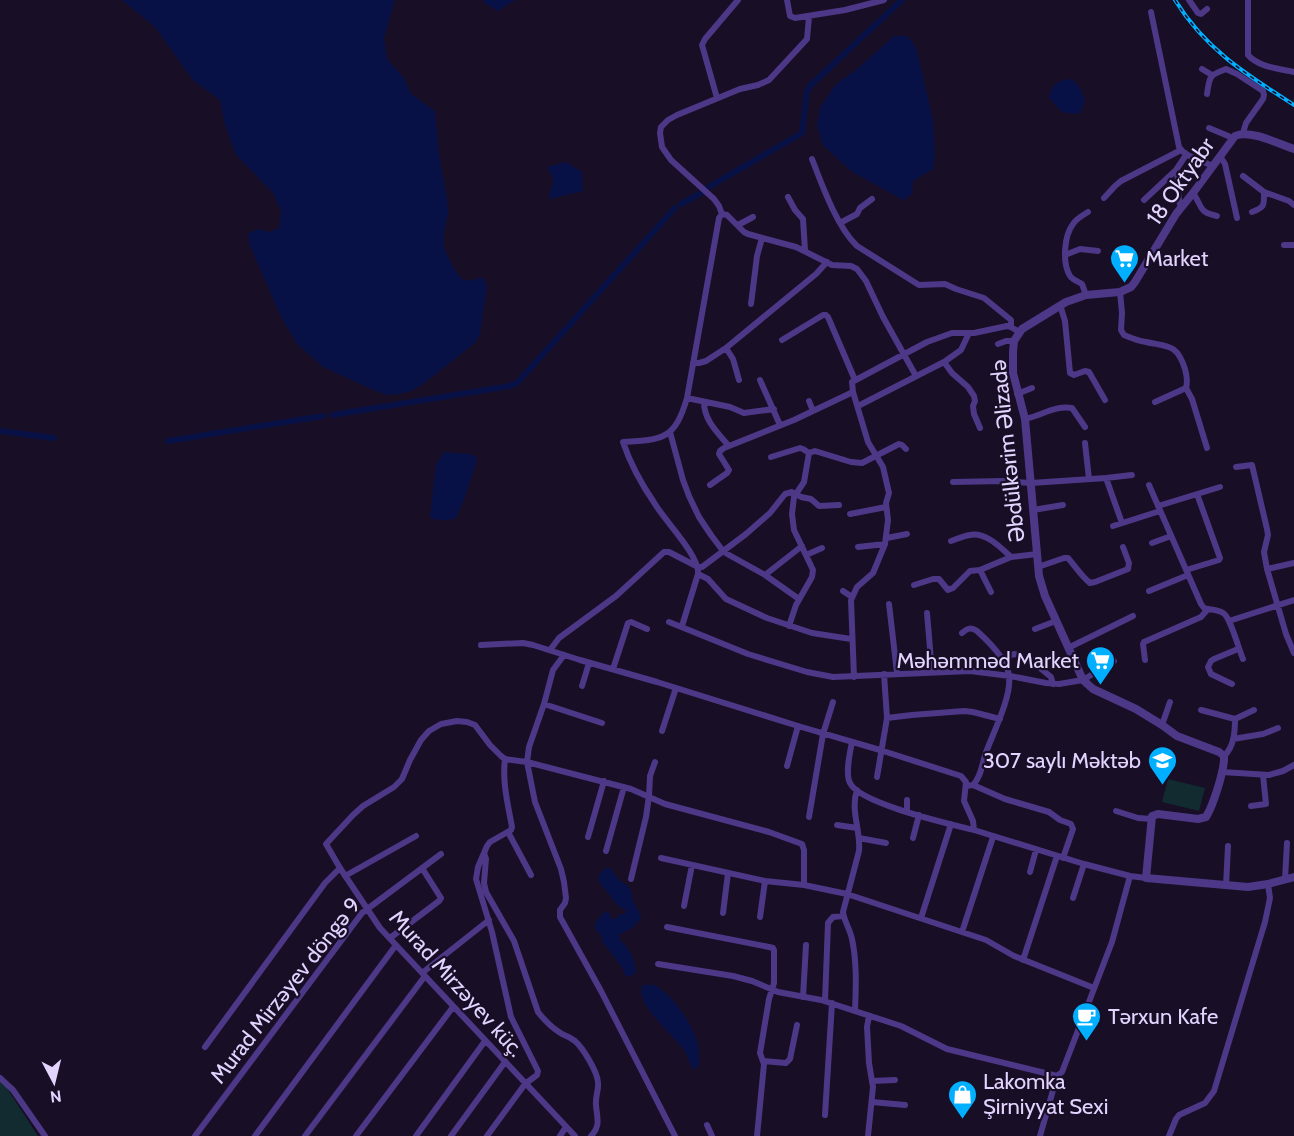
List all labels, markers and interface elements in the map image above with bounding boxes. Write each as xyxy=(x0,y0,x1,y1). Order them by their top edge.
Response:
street label: 18 Oktyabr xyxy=(1141,132,1220,230)
supermarket icon: Market xyxy=(1108,242,1140,284)
place label: Market xyxy=(1145,245,1209,272)
street label: Əbdülkərim Əlizadə xyxy=(984,358,1030,543)
supermarket icon: Məhəmməd Market xyxy=(1084,644,1116,686)
place label: Məhəmməd Market xyxy=(896,647,1080,674)
school or university icon: 307 saylı Məktəb xyxy=(1146,744,1178,786)
place label: 307 saylı Məktəb xyxy=(983,747,1141,774)
street label: Murad Mirzəyev döngə 9 xyxy=(204,892,366,1089)
street label: Murad Mirzəyev küç. xyxy=(384,904,530,1062)
cafe icon: Tərxun Kafe xyxy=(1071,1000,1103,1042)
place label: Tərxun Kafe xyxy=(1108,1003,1218,1030)
north arrow xyxy=(24,1052,84,1112)
place label: Lakomka Şirniyyat Sexi xyxy=(983,1068,1108,1120)
shop icon: Lakomka Şirniyyat Sexi xyxy=(946,1078,978,1120)
text: N xyxy=(49,1086,63,1107)

